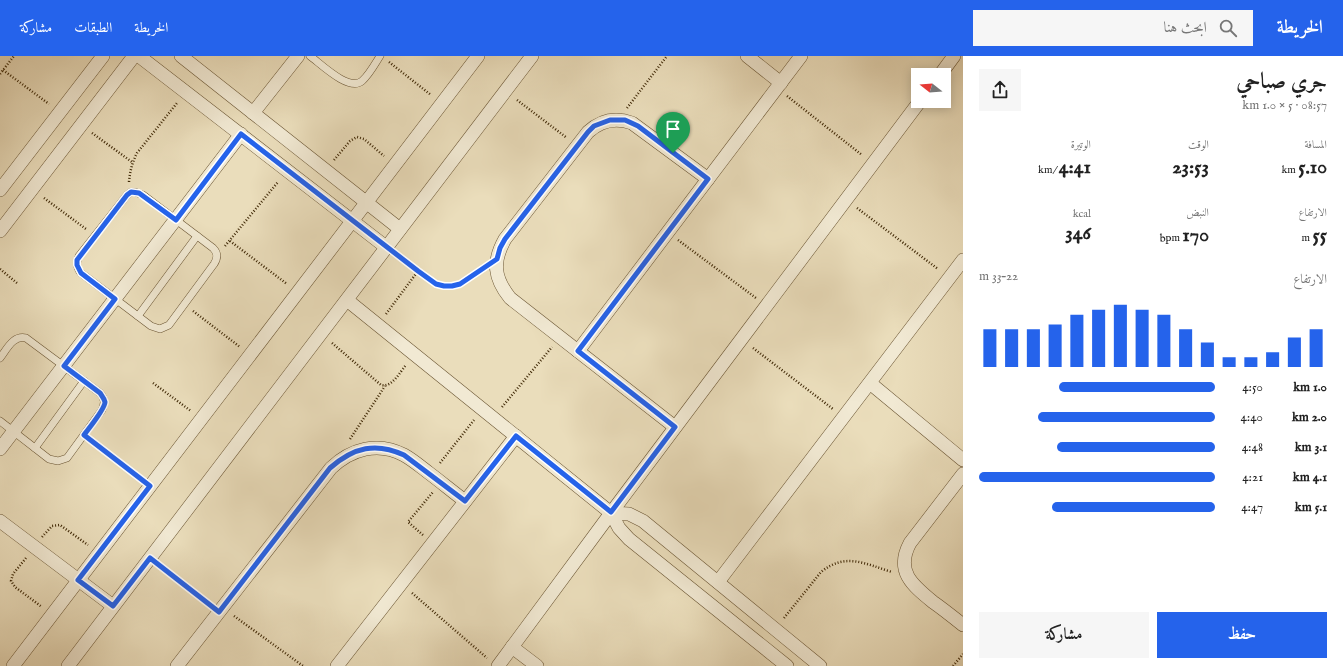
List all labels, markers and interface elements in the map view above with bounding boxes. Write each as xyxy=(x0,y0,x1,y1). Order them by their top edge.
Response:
search box xyxy=(973,10,1253,46)
text: الخريطة xyxy=(1277,16,1323,40)
icon: search xyxy=(1217,17,1239,39)
text: ابحث هنا xyxy=(1163,18,1207,37)
text: مشاركة xyxy=(20,19,52,37)
text: الطبقات xyxy=(74,19,112,37)
text: الخريطة xyxy=(134,19,168,37)
north arrow xyxy=(911,68,951,108)
map controls xyxy=(911,68,951,108)
text: جري صباحي xyxy=(1236,68,1327,96)
button: share xyxy=(979,69,1021,111)
text: 08:57 · 5 × 1.0 km xyxy=(1242,97,1327,114)
pin xyxy=(656,112,690,153)
icon: arrive xyxy=(662,118,684,140)
text: الوتيرة xyxy=(1071,138,1091,152)
text: الوقت xyxy=(1188,138,1209,152)
text: المسافة xyxy=(1305,138,1327,152)
text: 4:41 xyxy=(1059,155,1091,180)
text: 23:53 xyxy=(1172,155,1209,180)
text: 5.10 xyxy=(1298,155,1327,180)
text: /km xyxy=(1038,163,1059,177)
text: km xyxy=(1281,163,1298,177)
text: النبض xyxy=(1186,206,1209,220)
text: الارتفاع xyxy=(1298,206,1327,220)
text: kcal xyxy=(1073,207,1091,221)
text: 346 xyxy=(1065,221,1091,246)
text: 170 xyxy=(1182,223,1209,248)
text: 55 xyxy=(1313,223,1327,248)
text: bpm xyxy=(1160,231,1182,245)
text: m xyxy=(1302,231,1313,245)
text: 22–33 m xyxy=(979,268,1018,285)
text: الارتفاع xyxy=(1293,271,1327,288)
text: 4:50 xyxy=(1242,379,1263,396)
text: 1.0 km xyxy=(1293,379,1327,396)
text: 4:40 xyxy=(1240,409,1263,426)
text: 2.0 km xyxy=(1292,409,1327,426)
text: 4:48 xyxy=(1242,439,1263,456)
text: 3.1 km xyxy=(1295,439,1327,456)
text: 4:21 xyxy=(1242,469,1263,486)
text: 4.1 km xyxy=(1293,469,1327,486)
text: 4:47 xyxy=(1241,499,1263,516)
text: 5.1 km xyxy=(1295,499,1327,516)
button: مشاركة xyxy=(979,612,1149,658)
button: حفظ xyxy=(1157,612,1327,658)

